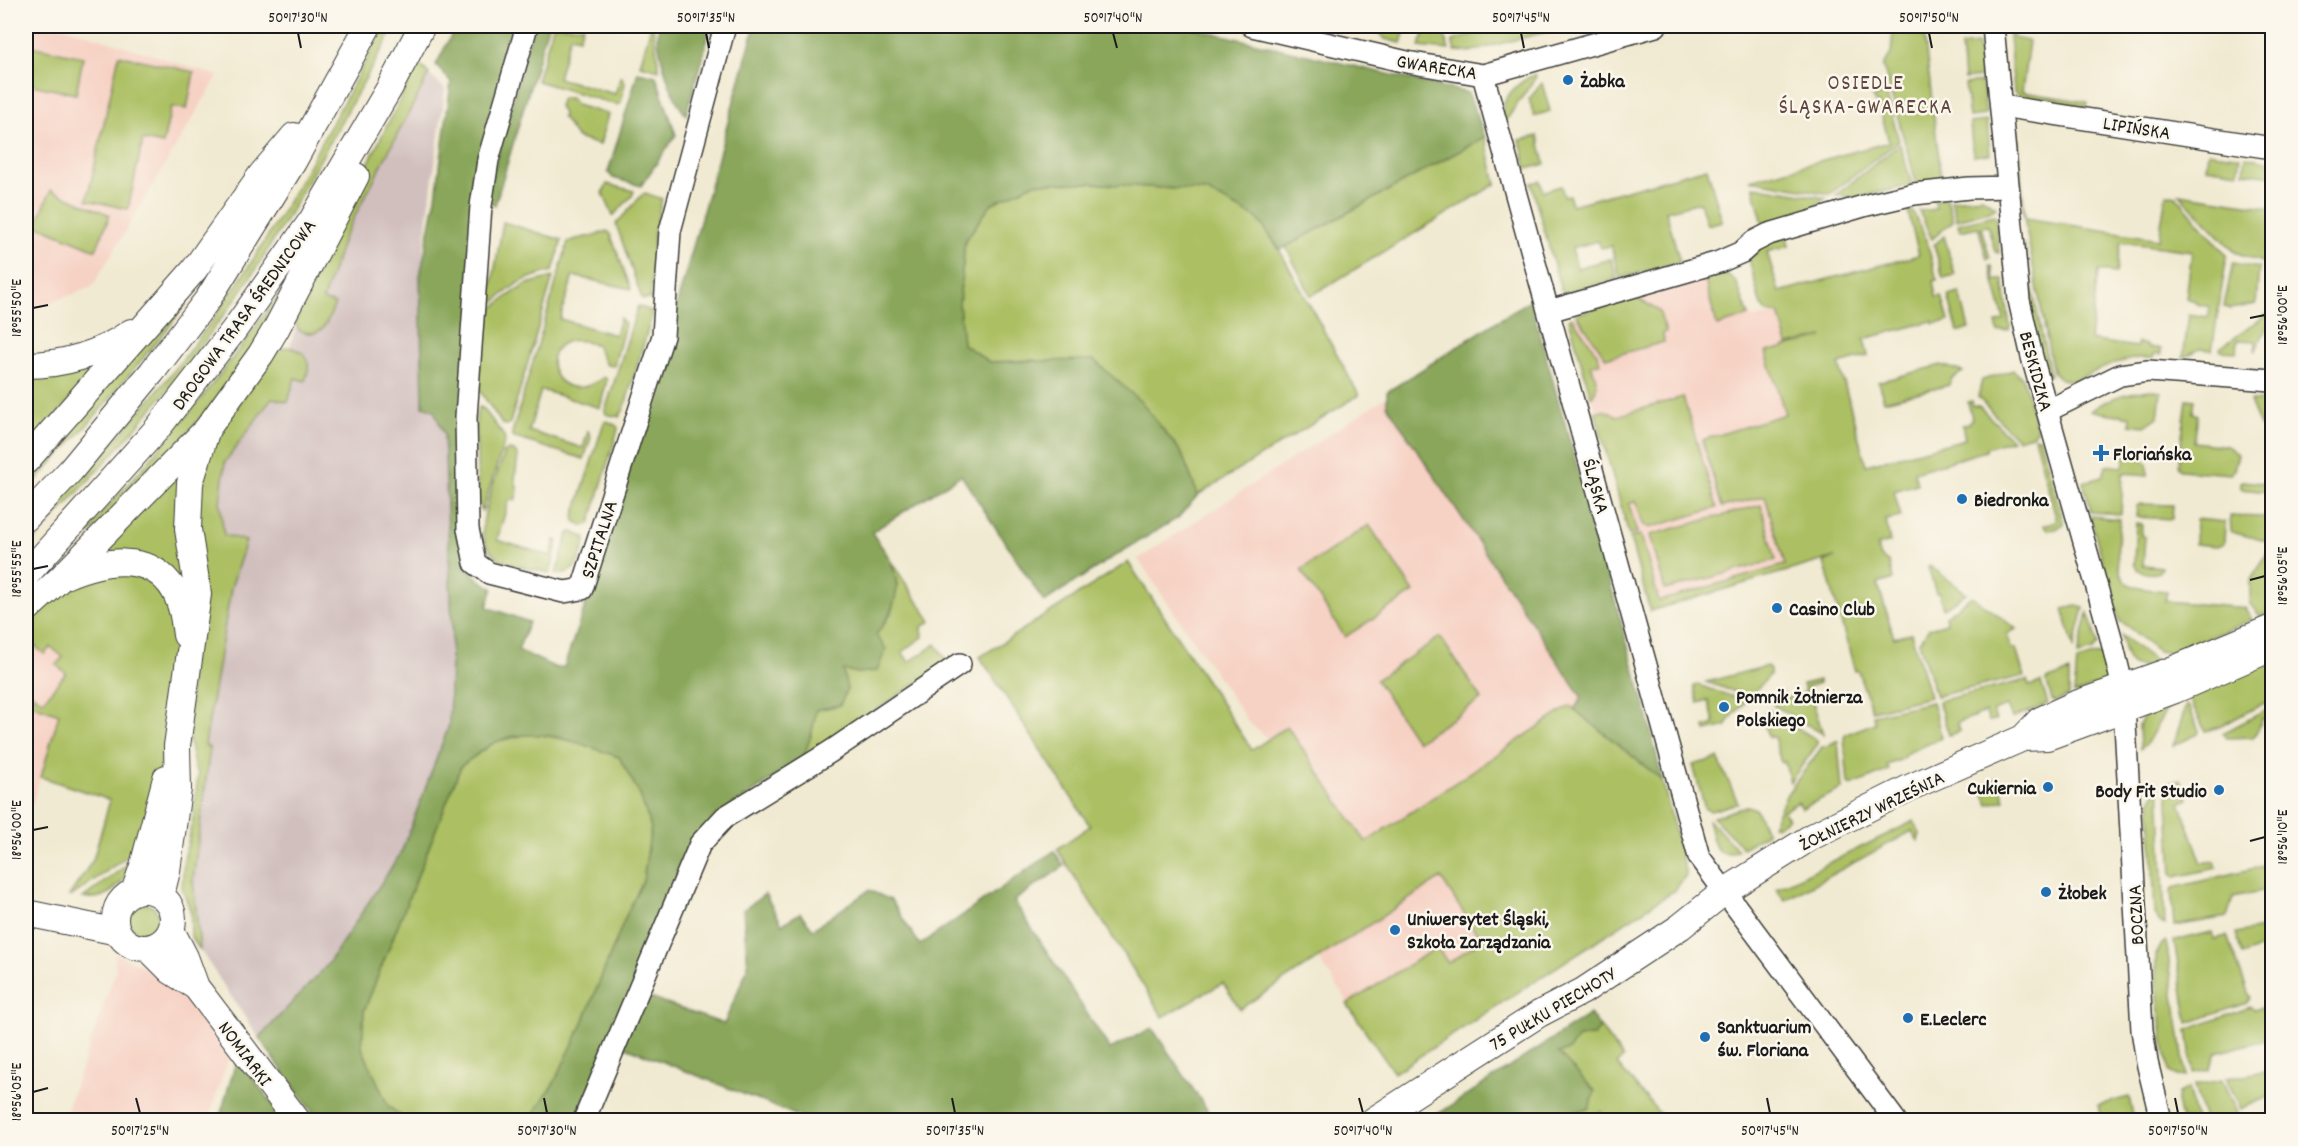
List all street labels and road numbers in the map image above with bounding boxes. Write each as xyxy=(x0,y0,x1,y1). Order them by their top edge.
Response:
street label: GWARECKA xyxy=(1394,49,1479,89)
street label: LIPIŃSKA xyxy=(2101,111,2172,149)
street label: DROGOWA TRASA ŚREDNICOWA xyxy=(166,214,324,417)
street label: BESKIDZKA xyxy=(2010,328,2058,415)
street label: ŚLĄSKA xyxy=(1573,456,1615,518)
street label: SZPITALNA xyxy=(575,497,627,583)
street label: ŻOŁNIERZY WRZEŚNIA xyxy=(1795,765,1950,860)
street label: BOCZNA xyxy=(2122,884,2154,946)
street label: 75 PUŁKU PIECHOTY xyxy=(1485,961,1623,1060)
street label: NOMIARKI xyxy=(210,1016,277,1093)

